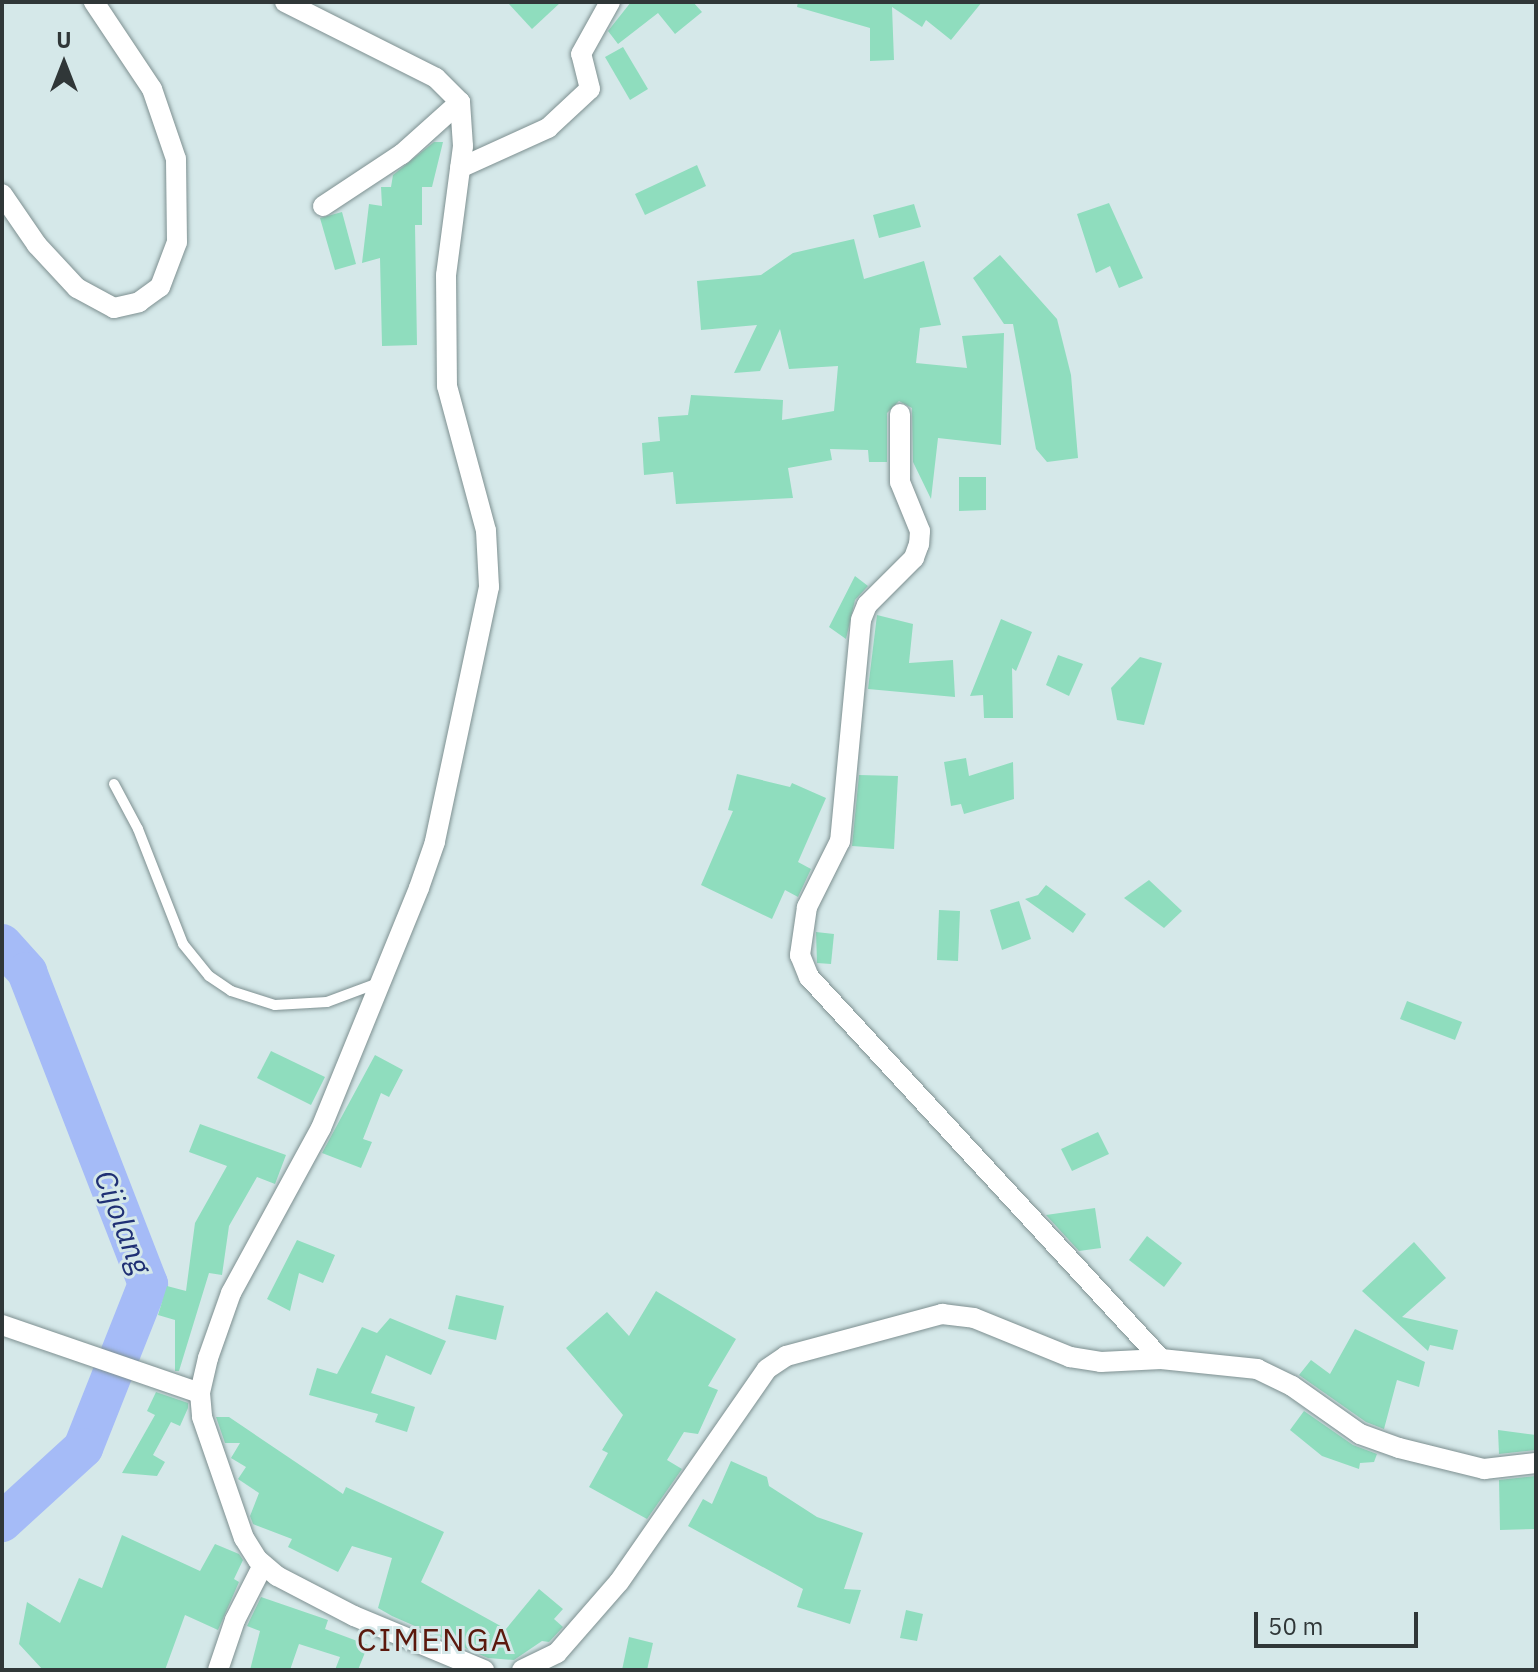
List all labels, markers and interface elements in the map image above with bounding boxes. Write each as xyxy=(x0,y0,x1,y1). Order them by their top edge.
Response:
north arrow xyxy=(24,24,104,104)
text: U xyxy=(56,25,72,54)
water label: Cijolang xyxy=(87,1165,159,1279)
scale bar xyxy=(1258,1596,1422,1646)
text: 50 m xyxy=(1268,1610,1323,1642)
district label: CIMENGA xyxy=(357,1620,513,1658)

